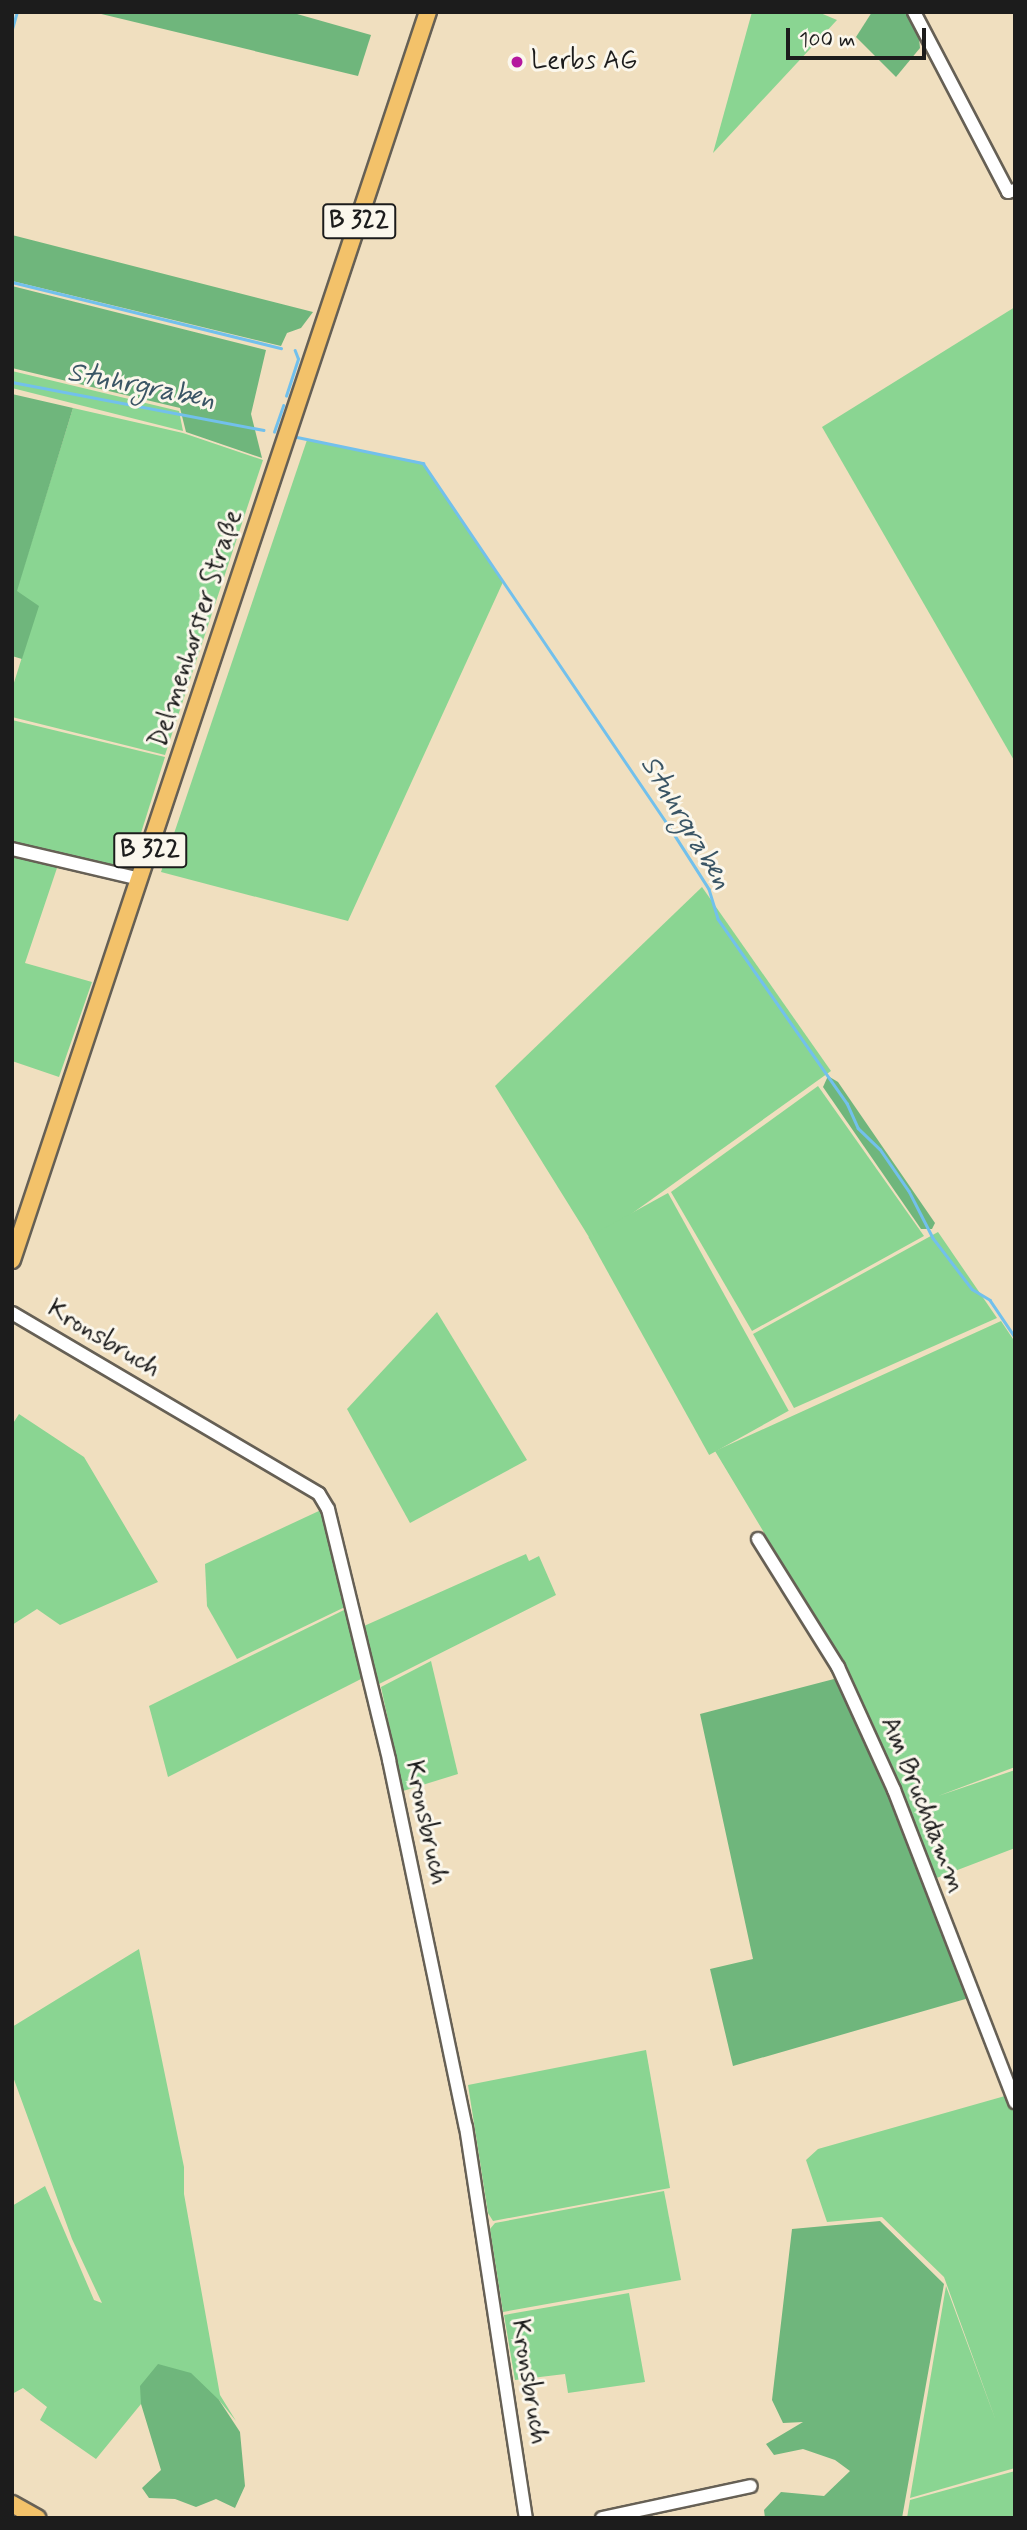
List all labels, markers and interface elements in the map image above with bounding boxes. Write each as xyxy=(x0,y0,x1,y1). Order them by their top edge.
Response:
scale bar xyxy=(789,14,929,58)
text: 100 m xyxy=(799,26,855,54)
place label: Lerbs AG xyxy=(531,46,637,78)
marker: Lerbs AG xyxy=(509,54,525,70)
road number: B 322 xyxy=(322,201,396,242)
water label: Stuhrgraben xyxy=(64,356,218,418)
street label: Delmenhorster Straße xyxy=(144,506,250,752)
water label: Stuhrgraben xyxy=(632,750,738,896)
road number: B 322 xyxy=(113,830,187,870)
street label: Kronsbruch xyxy=(41,1294,165,1386)
street label: Am Bruchdamm xyxy=(873,1713,971,1897)
street label: Kronsbruch xyxy=(397,1758,453,1888)
street label: Kronsbruch xyxy=(503,2317,553,2447)

